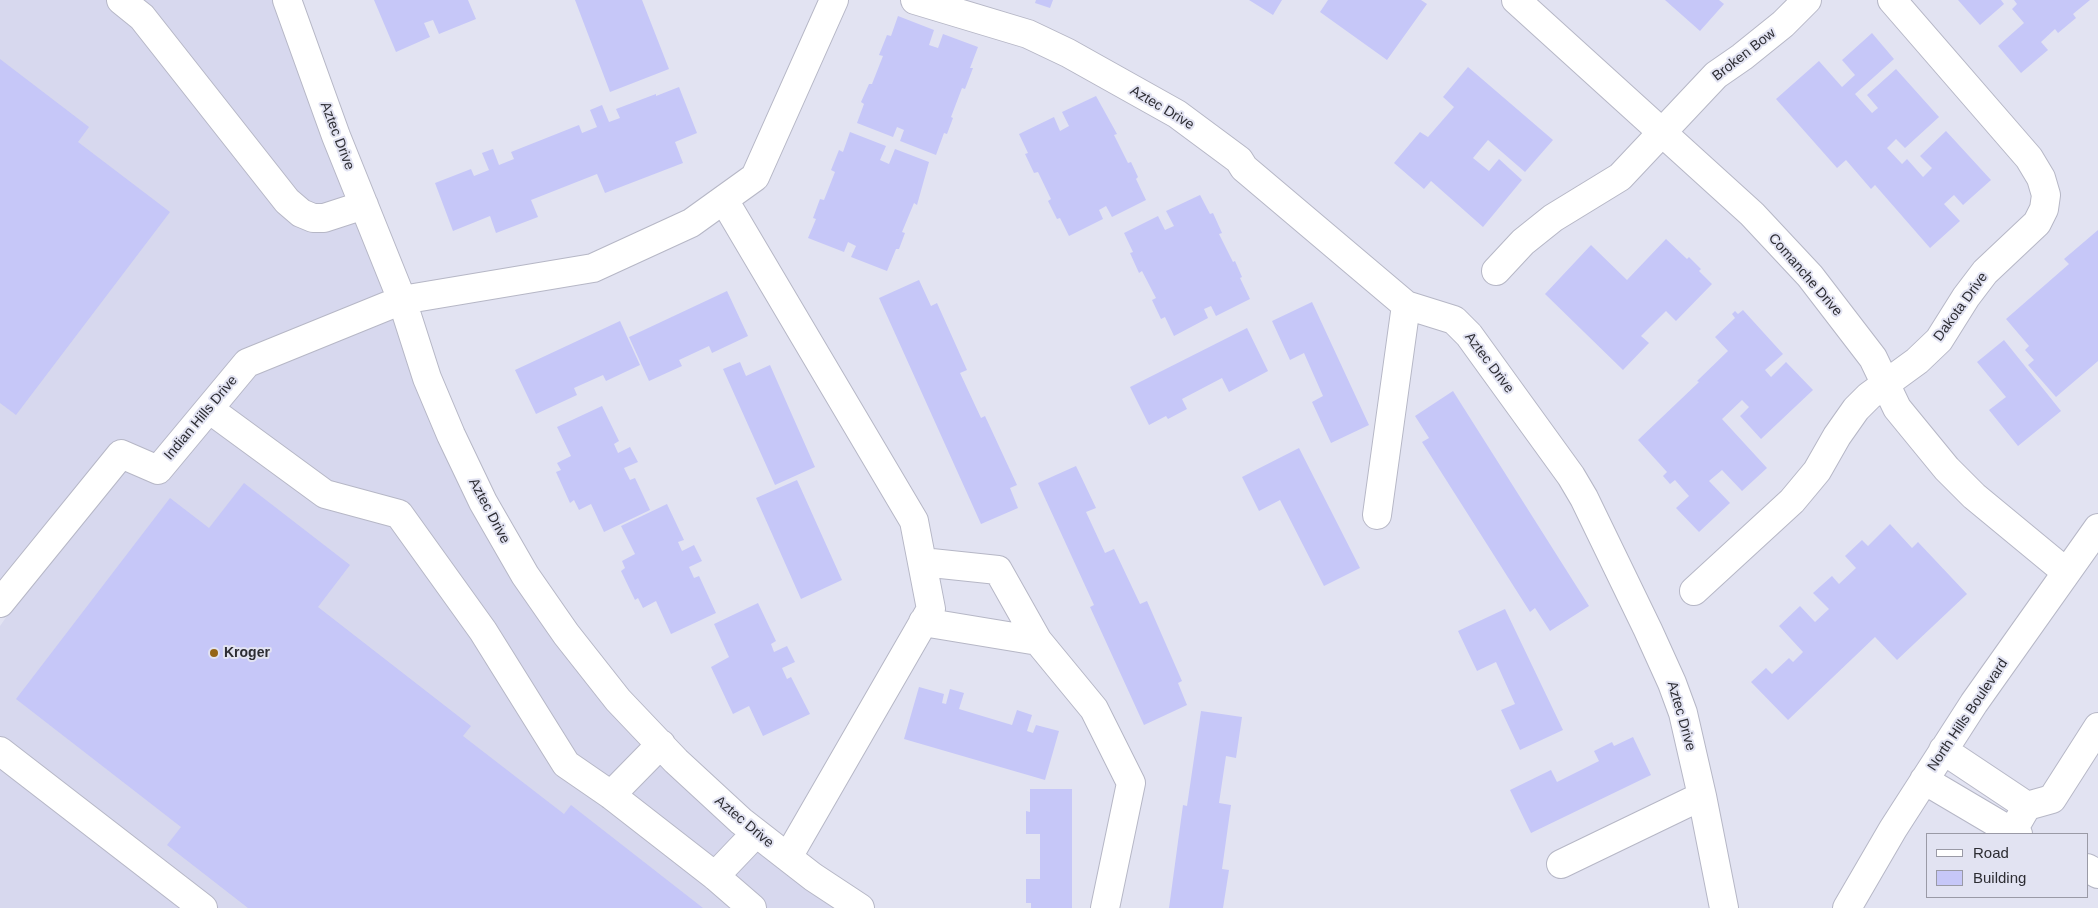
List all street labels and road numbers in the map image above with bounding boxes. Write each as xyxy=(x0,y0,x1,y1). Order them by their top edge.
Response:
street label: Broken Bow xyxy=(1709,25,1779,85)
street label: Aztec Drive xyxy=(1127,82,1197,134)
street label: Aztec Drive xyxy=(316,100,358,172)
street label: Comanche Drive xyxy=(1764,230,1846,320)
street label: Dakota Drive xyxy=(1930,269,1992,345)
street label: Aztec Drive xyxy=(1461,329,1517,397)
street label: Indian Hills Drive xyxy=(161,372,241,464)
street label: Aztec Drive xyxy=(465,475,513,547)
street label: North Hills Boulevard xyxy=(1924,656,2012,774)
street label: Aztec Drive xyxy=(1663,679,1699,753)
street label: Aztec Drive xyxy=(711,793,777,851)

